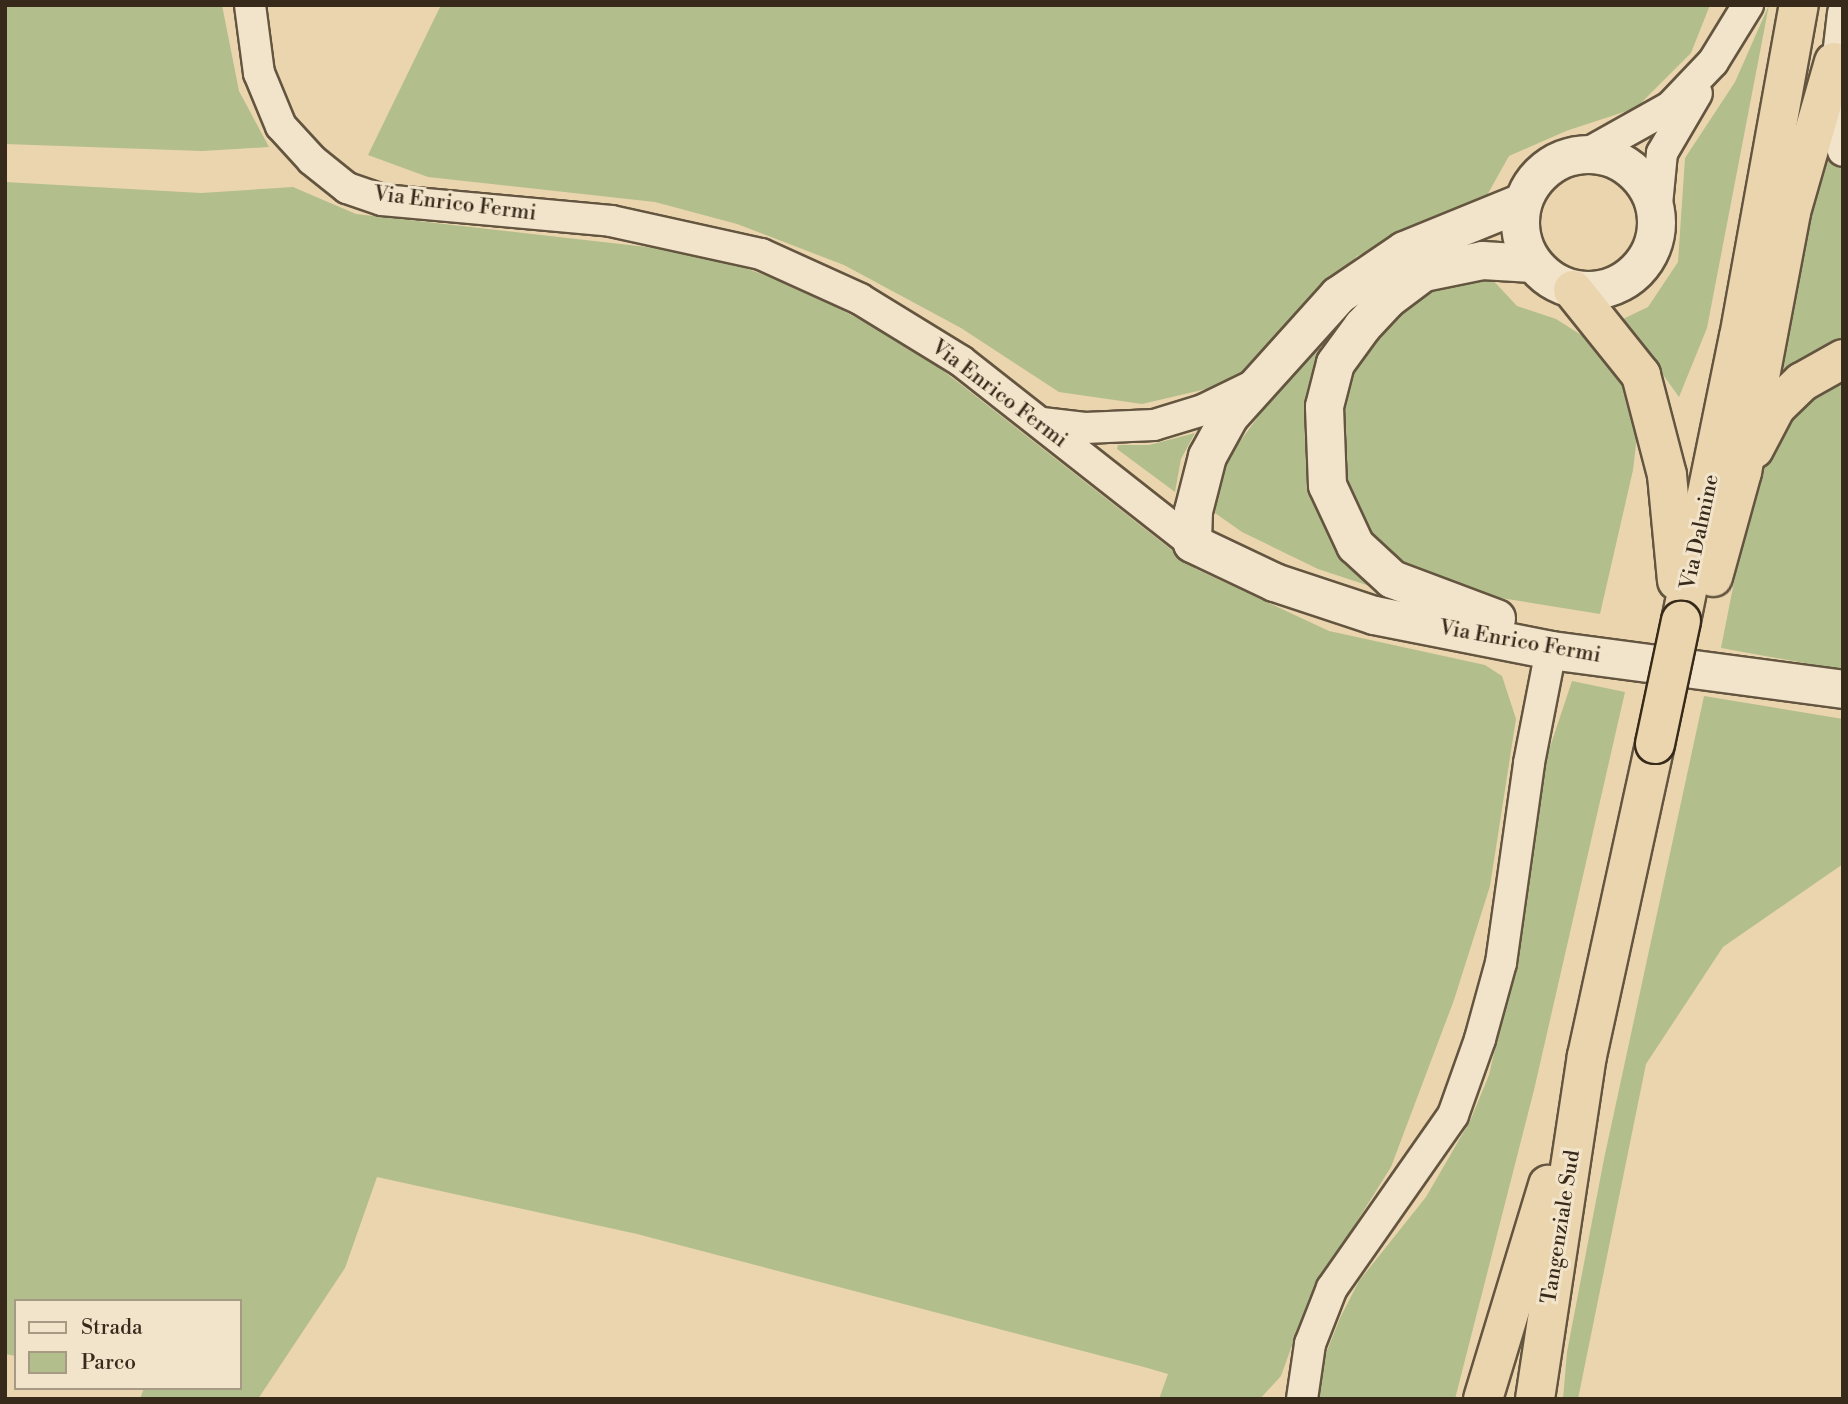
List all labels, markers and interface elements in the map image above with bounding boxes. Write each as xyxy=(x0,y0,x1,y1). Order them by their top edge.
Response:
street label: Via Enrico Fermi xyxy=(372,182,538,226)
street label: Via Enrico Fermi xyxy=(926,335,1072,453)
street label: Via Dalmine xyxy=(1675,472,1725,592)
street label: Via Enrico Fermi xyxy=(1437,615,1603,669)
street label: Tangenziale Sud xyxy=(1536,1148,1586,1306)
legend xyxy=(14,1299,242,1390)
text: Strada xyxy=(81,1315,143,1341)
text: Parco xyxy=(81,1350,136,1376)

